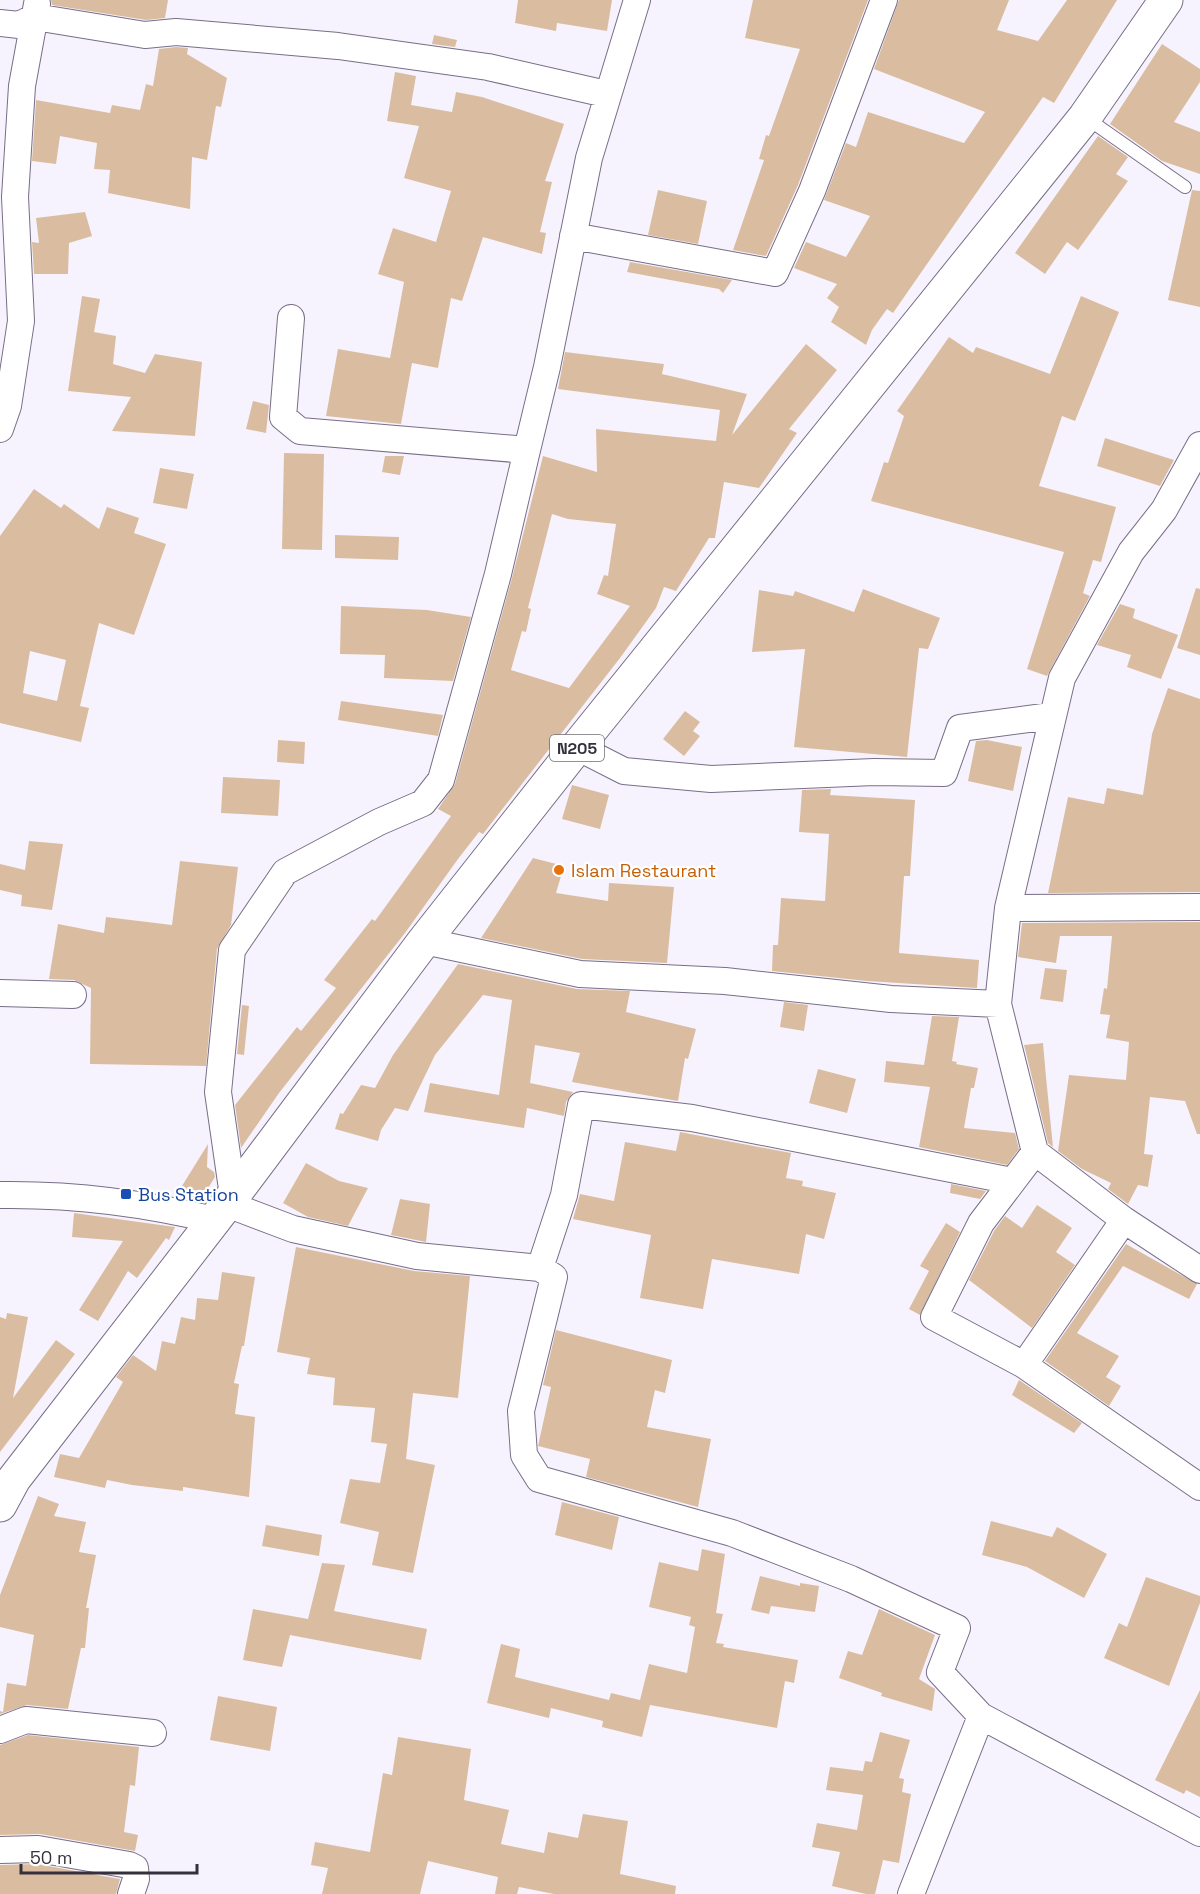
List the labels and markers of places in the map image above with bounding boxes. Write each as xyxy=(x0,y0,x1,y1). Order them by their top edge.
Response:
place label: Islam Restaurant xyxy=(571,859,716,882)
marker: Islam Restaurant xyxy=(552,863,566,877)
place label: Bus Station xyxy=(138,1183,239,1206)
marker: Bus Station xyxy=(119,1187,133,1201)

